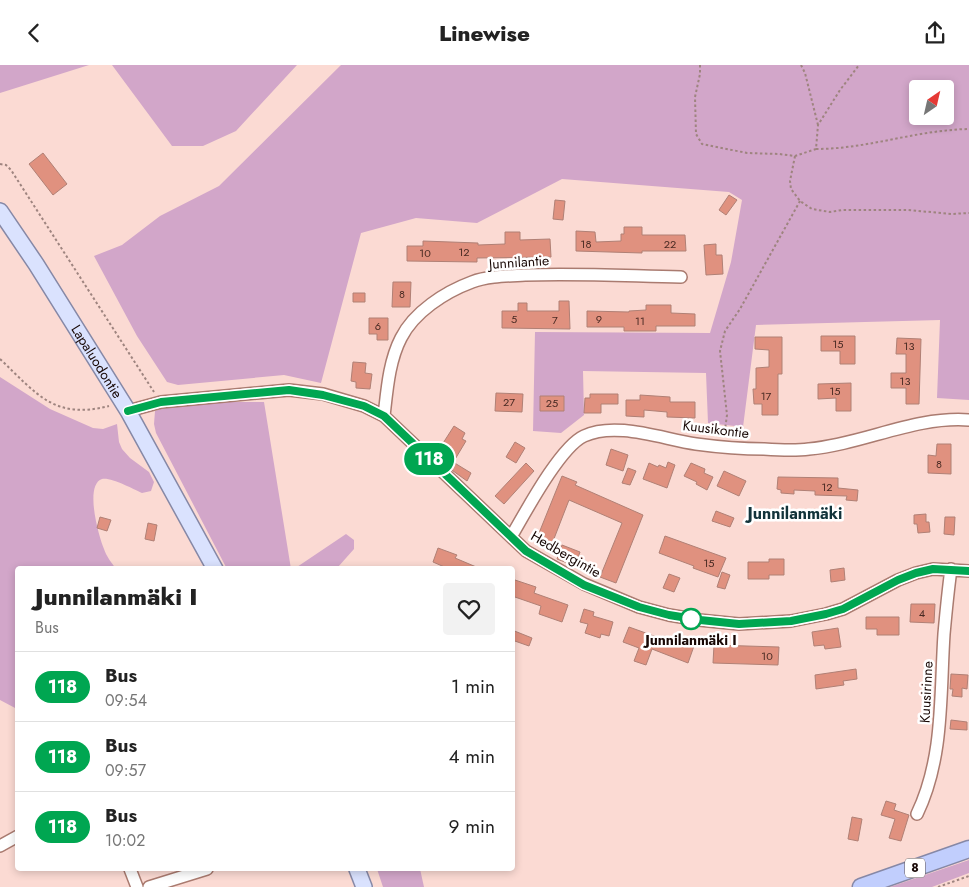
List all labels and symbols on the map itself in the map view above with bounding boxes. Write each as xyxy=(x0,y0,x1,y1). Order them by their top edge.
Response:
north arrow xyxy=(909,80,954,125)
house number: 18 xyxy=(581,236,591,252)
house number: 22 xyxy=(664,236,676,252)
house number: 12 xyxy=(458,244,470,260)
house number: 10 xyxy=(419,245,431,261)
street label: Junnilantie xyxy=(486,250,550,274)
house number: 8 xyxy=(399,286,405,302)
house number: 5 xyxy=(511,311,517,327)
house number: 9 xyxy=(596,311,602,327)
house number: 7 xyxy=(552,312,558,328)
house number: 11 xyxy=(635,313,645,329)
house number: 6 xyxy=(375,318,381,334)
street label: Lapaluodontie xyxy=(66,321,128,402)
house number: 15 xyxy=(832,336,844,352)
house number: 13 xyxy=(904,338,914,354)
house number: 13 xyxy=(900,373,910,389)
house number: 15 xyxy=(829,383,841,399)
house number: 17 xyxy=(761,388,772,404)
house number: 27 xyxy=(503,394,515,410)
house number: 25 xyxy=(546,395,558,411)
street label: Kuusikontie xyxy=(682,415,750,443)
line badge: 118 xyxy=(400,443,458,475)
house number: 8 xyxy=(936,456,942,472)
house number: 12 xyxy=(821,479,833,495)
district label: Junnilanmäki xyxy=(745,502,842,525)
street label: Hedbergintie xyxy=(527,526,605,582)
house number: 15 xyxy=(703,555,715,571)
house number: 4 xyxy=(919,605,926,621)
marker: Junnilanmäki I xyxy=(680,608,702,630)
place label: Junnilanmäki I xyxy=(642,630,737,650)
house number: 10 xyxy=(761,648,773,664)
street label: Kuusirinne xyxy=(914,661,938,723)
road number: 8 xyxy=(905,859,925,877)

